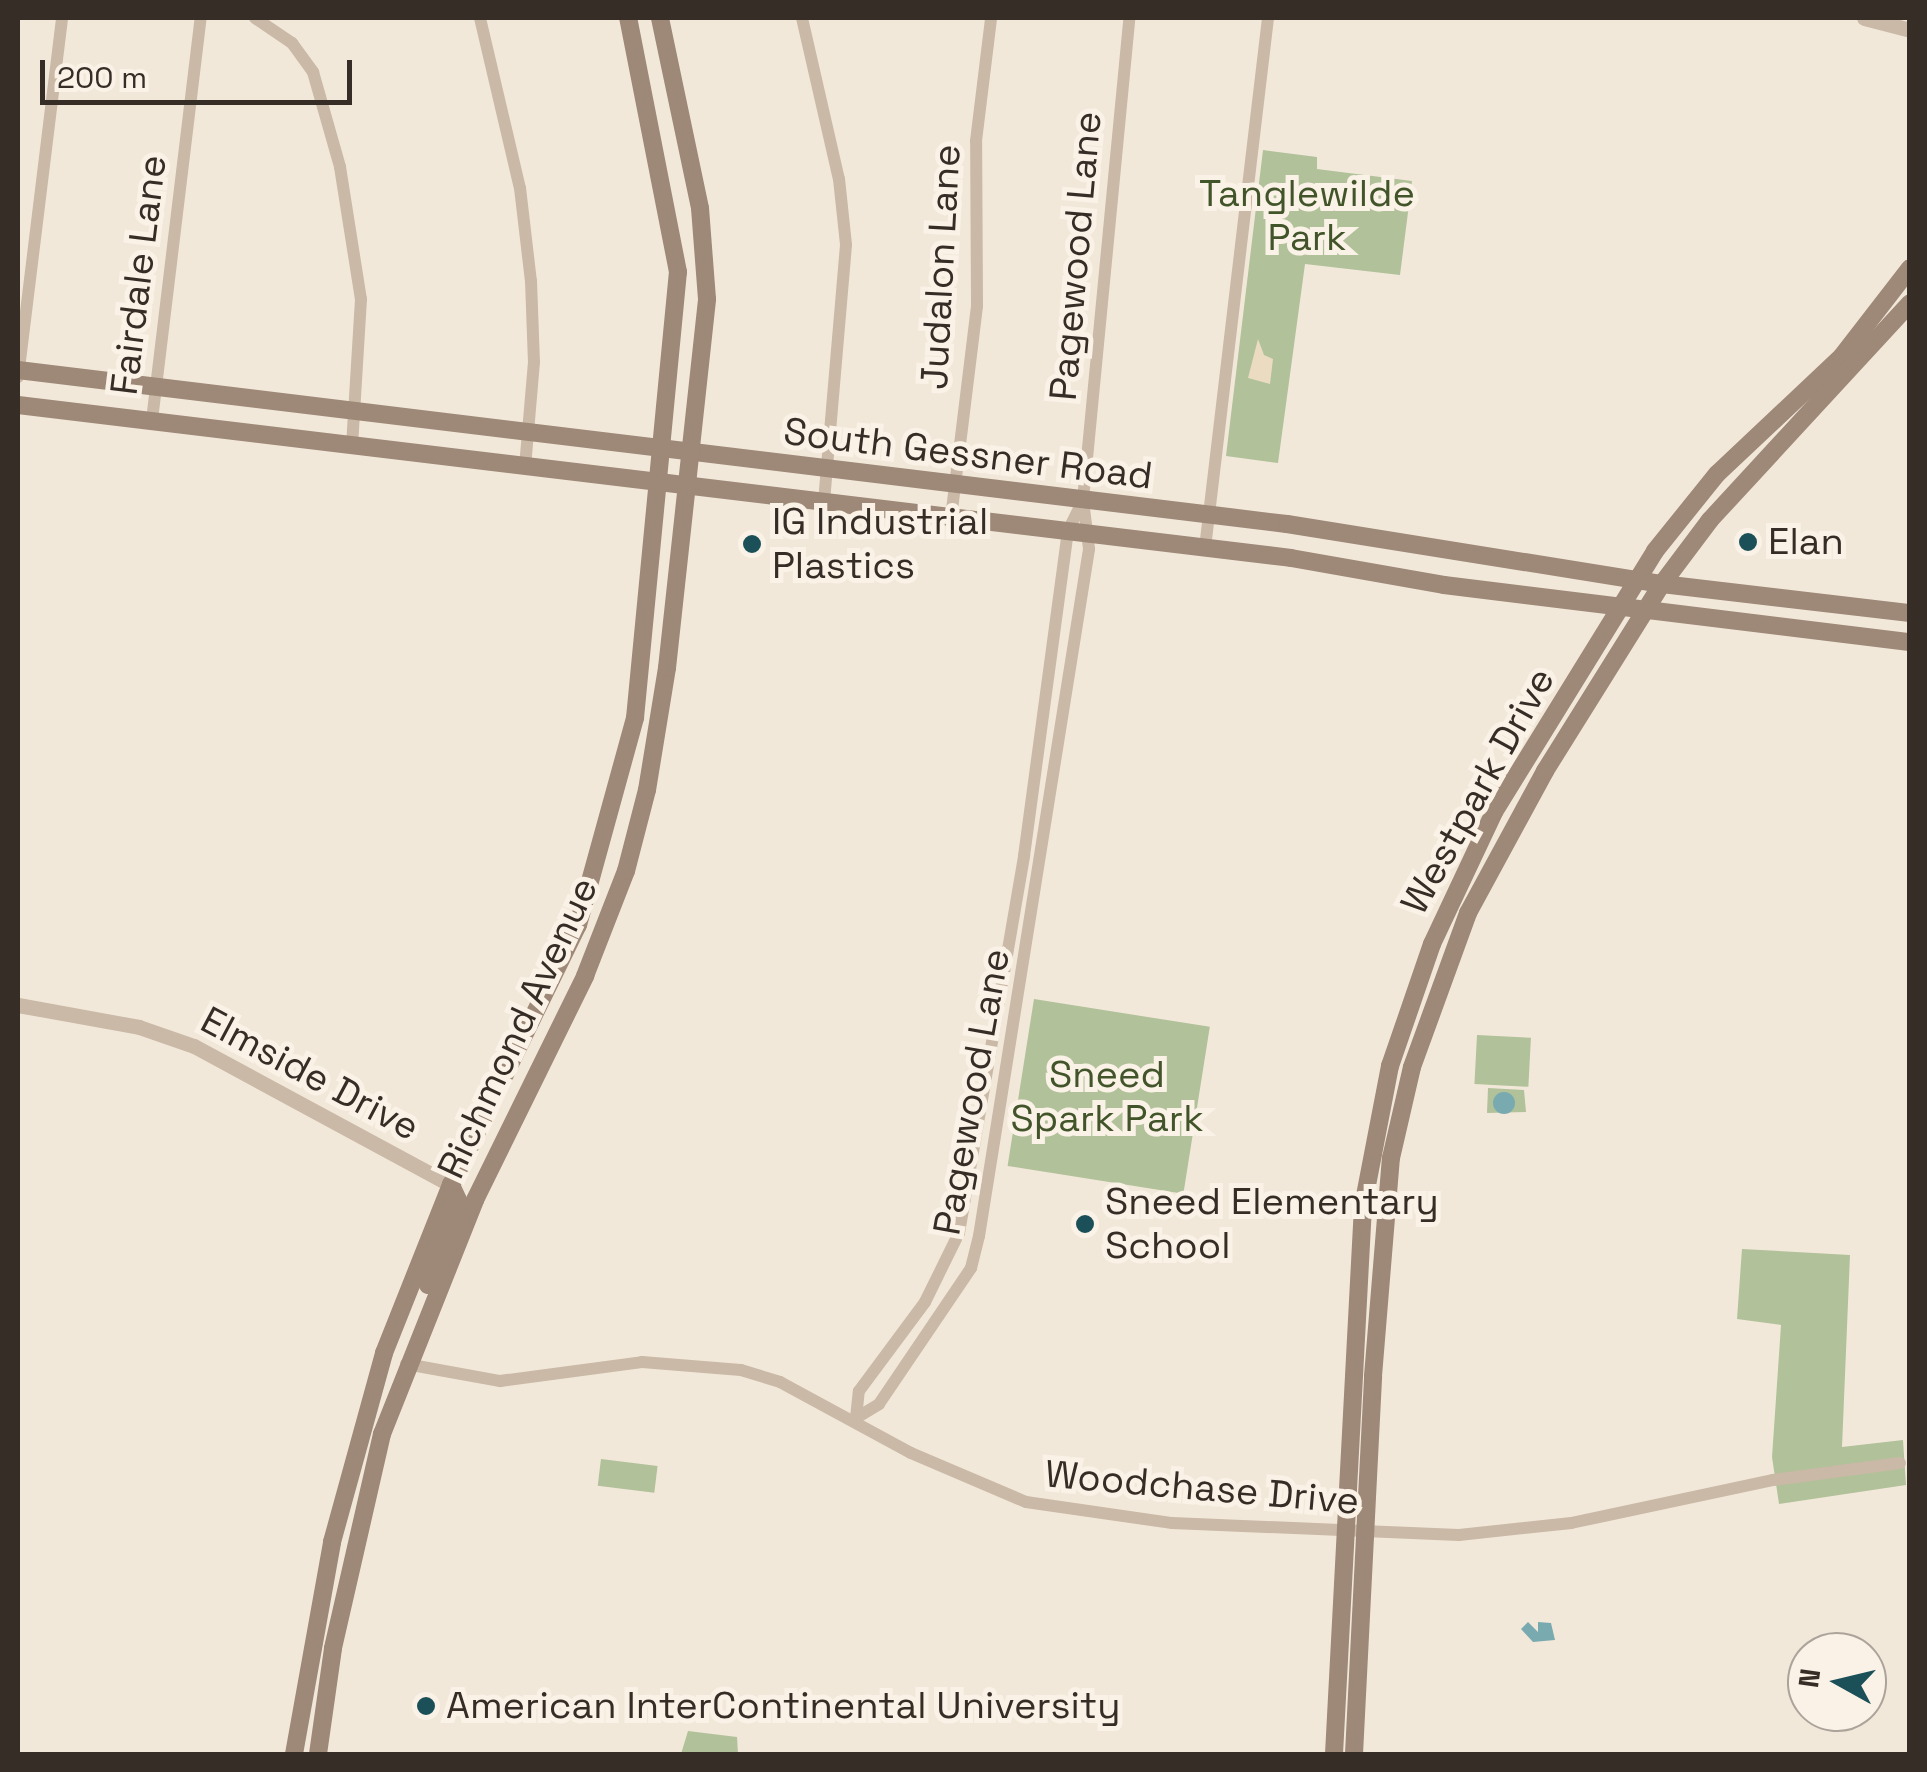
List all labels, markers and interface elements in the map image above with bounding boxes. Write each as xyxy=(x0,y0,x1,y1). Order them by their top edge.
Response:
scale bar xyxy=(45,40,358,102)
text: 200 m xyxy=(57,58,147,97)
street label: Pagewood Lane xyxy=(1041,110,1111,402)
street label: Judalon Lane xyxy=(912,143,970,391)
street label: Fairdale Lane xyxy=(102,152,176,398)
park label: Tanglewilde Park xyxy=(1199,171,1415,260)
street label: South Gessner Road xyxy=(781,409,1155,499)
place label: IG Industrial Plastics xyxy=(772,499,988,588)
place label: Elan xyxy=(1768,519,1844,565)
marker: Elan xyxy=(1737,531,1759,553)
marker: IG Industrial Plastics xyxy=(741,533,763,555)
street label: Westpark Drive xyxy=(1392,660,1564,922)
street label: Richmond Avenue xyxy=(428,870,608,1186)
street label: Pagewood Lane xyxy=(924,945,1020,1239)
street label: Elmside Drive xyxy=(193,997,427,1151)
park label: Sneed Spark Park xyxy=(1010,1052,1204,1142)
place label: Sneed Elementary School xyxy=(1105,1179,1439,1268)
marker: Sneed Elementary School xyxy=(1074,1213,1096,1235)
street label: Woodchase Drive xyxy=(1043,1452,1361,1524)
north arrow xyxy=(1787,1632,1887,1732)
text: N xyxy=(1790,1666,1828,1690)
place label: American InterContinental University xyxy=(446,1683,1120,1729)
marker: American InterContinental University xyxy=(415,1695,437,1717)

